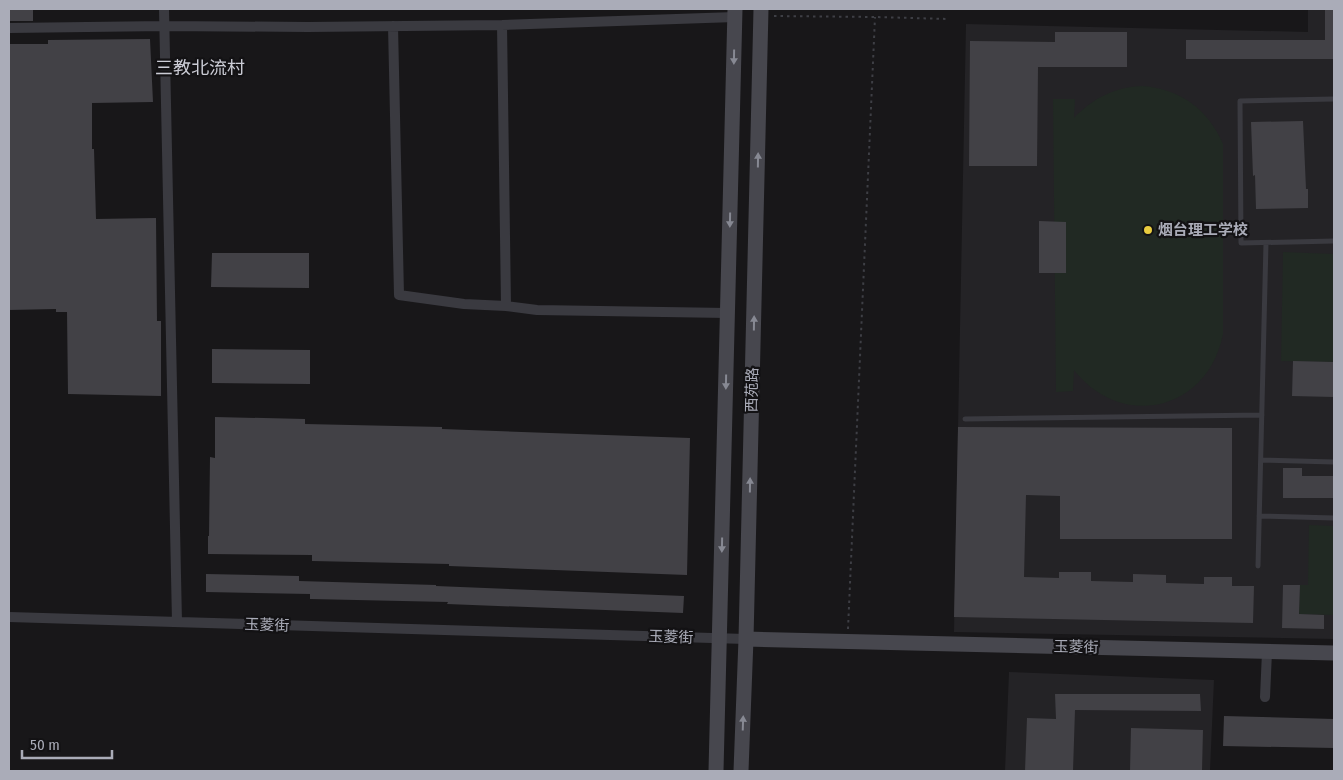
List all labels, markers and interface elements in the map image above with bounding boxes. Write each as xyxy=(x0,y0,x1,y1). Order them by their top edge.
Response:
one-way arrow xyxy=(729,50,737,66)
district label: 三教北流村 xyxy=(155,57,245,79)
one-way arrow xyxy=(754,152,762,168)
one-way arrow xyxy=(725,212,733,228)
place label: 烟台理工学校 xyxy=(1158,221,1248,239)
marker: 烟台理工学校 xyxy=(1142,224,1154,236)
one-way arrow xyxy=(750,314,758,330)
street label: 西苑路 xyxy=(743,367,761,413)
one-way arrow xyxy=(721,375,729,391)
one-way arrow xyxy=(746,477,754,493)
one-way arrow xyxy=(717,537,725,553)
street label: 玉菱街 xyxy=(244,615,290,635)
street label: 玉菱街 xyxy=(648,627,694,647)
street label: 玉菱街 xyxy=(1053,638,1099,656)
one-way arrow xyxy=(739,714,747,730)
scale bar xyxy=(22,728,112,760)
text: 50 m xyxy=(30,736,60,754)

